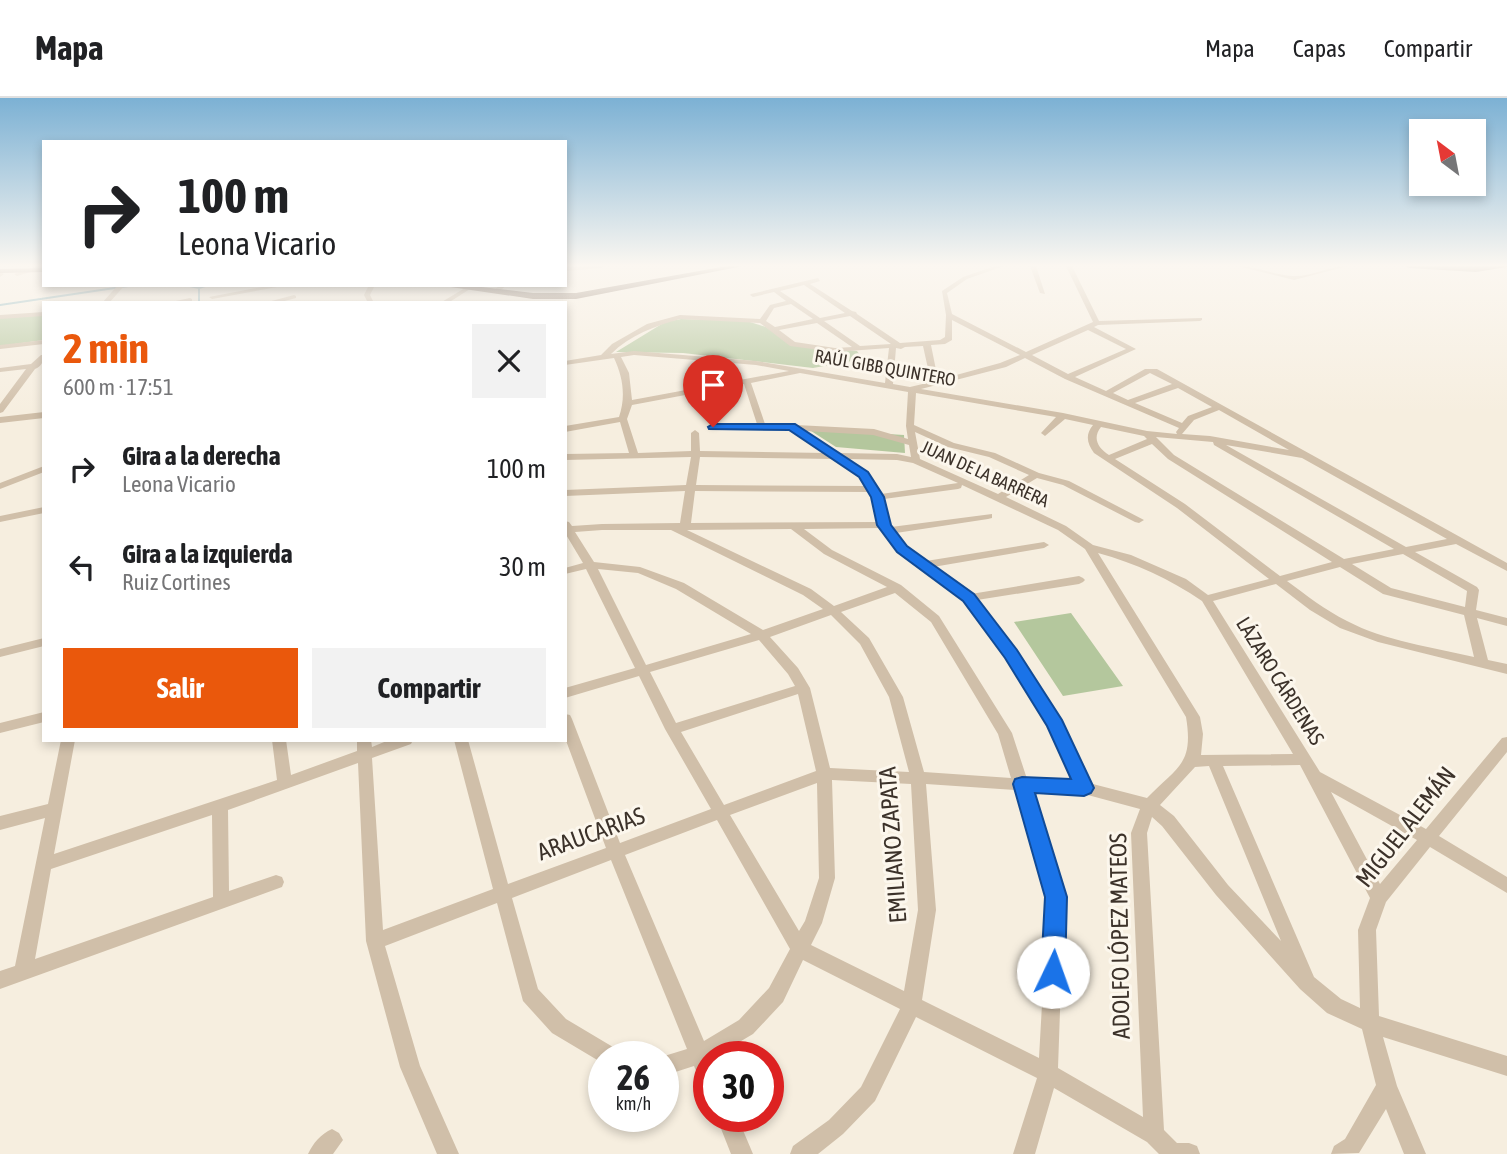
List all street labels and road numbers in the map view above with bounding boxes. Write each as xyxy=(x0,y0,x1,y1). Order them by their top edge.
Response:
street label: RAÚL GIBB QUINTERO xyxy=(813,345,957,390)
street label: JUAN DE LA BARRERA xyxy=(918,436,1052,511)
street label: LÁZARO CÁRDENAS xyxy=(1232,612,1330,749)
street label: MIGUEL ALEMÁN xyxy=(1350,761,1461,892)
street label: EMILIANO ZAPATA xyxy=(874,766,911,924)
street label: ARAUCARIAS xyxy=(533,802,648,865)
street label: ADOLFO LÓPEZ MATEOS xyxy=(1104,833,1135,1039)

